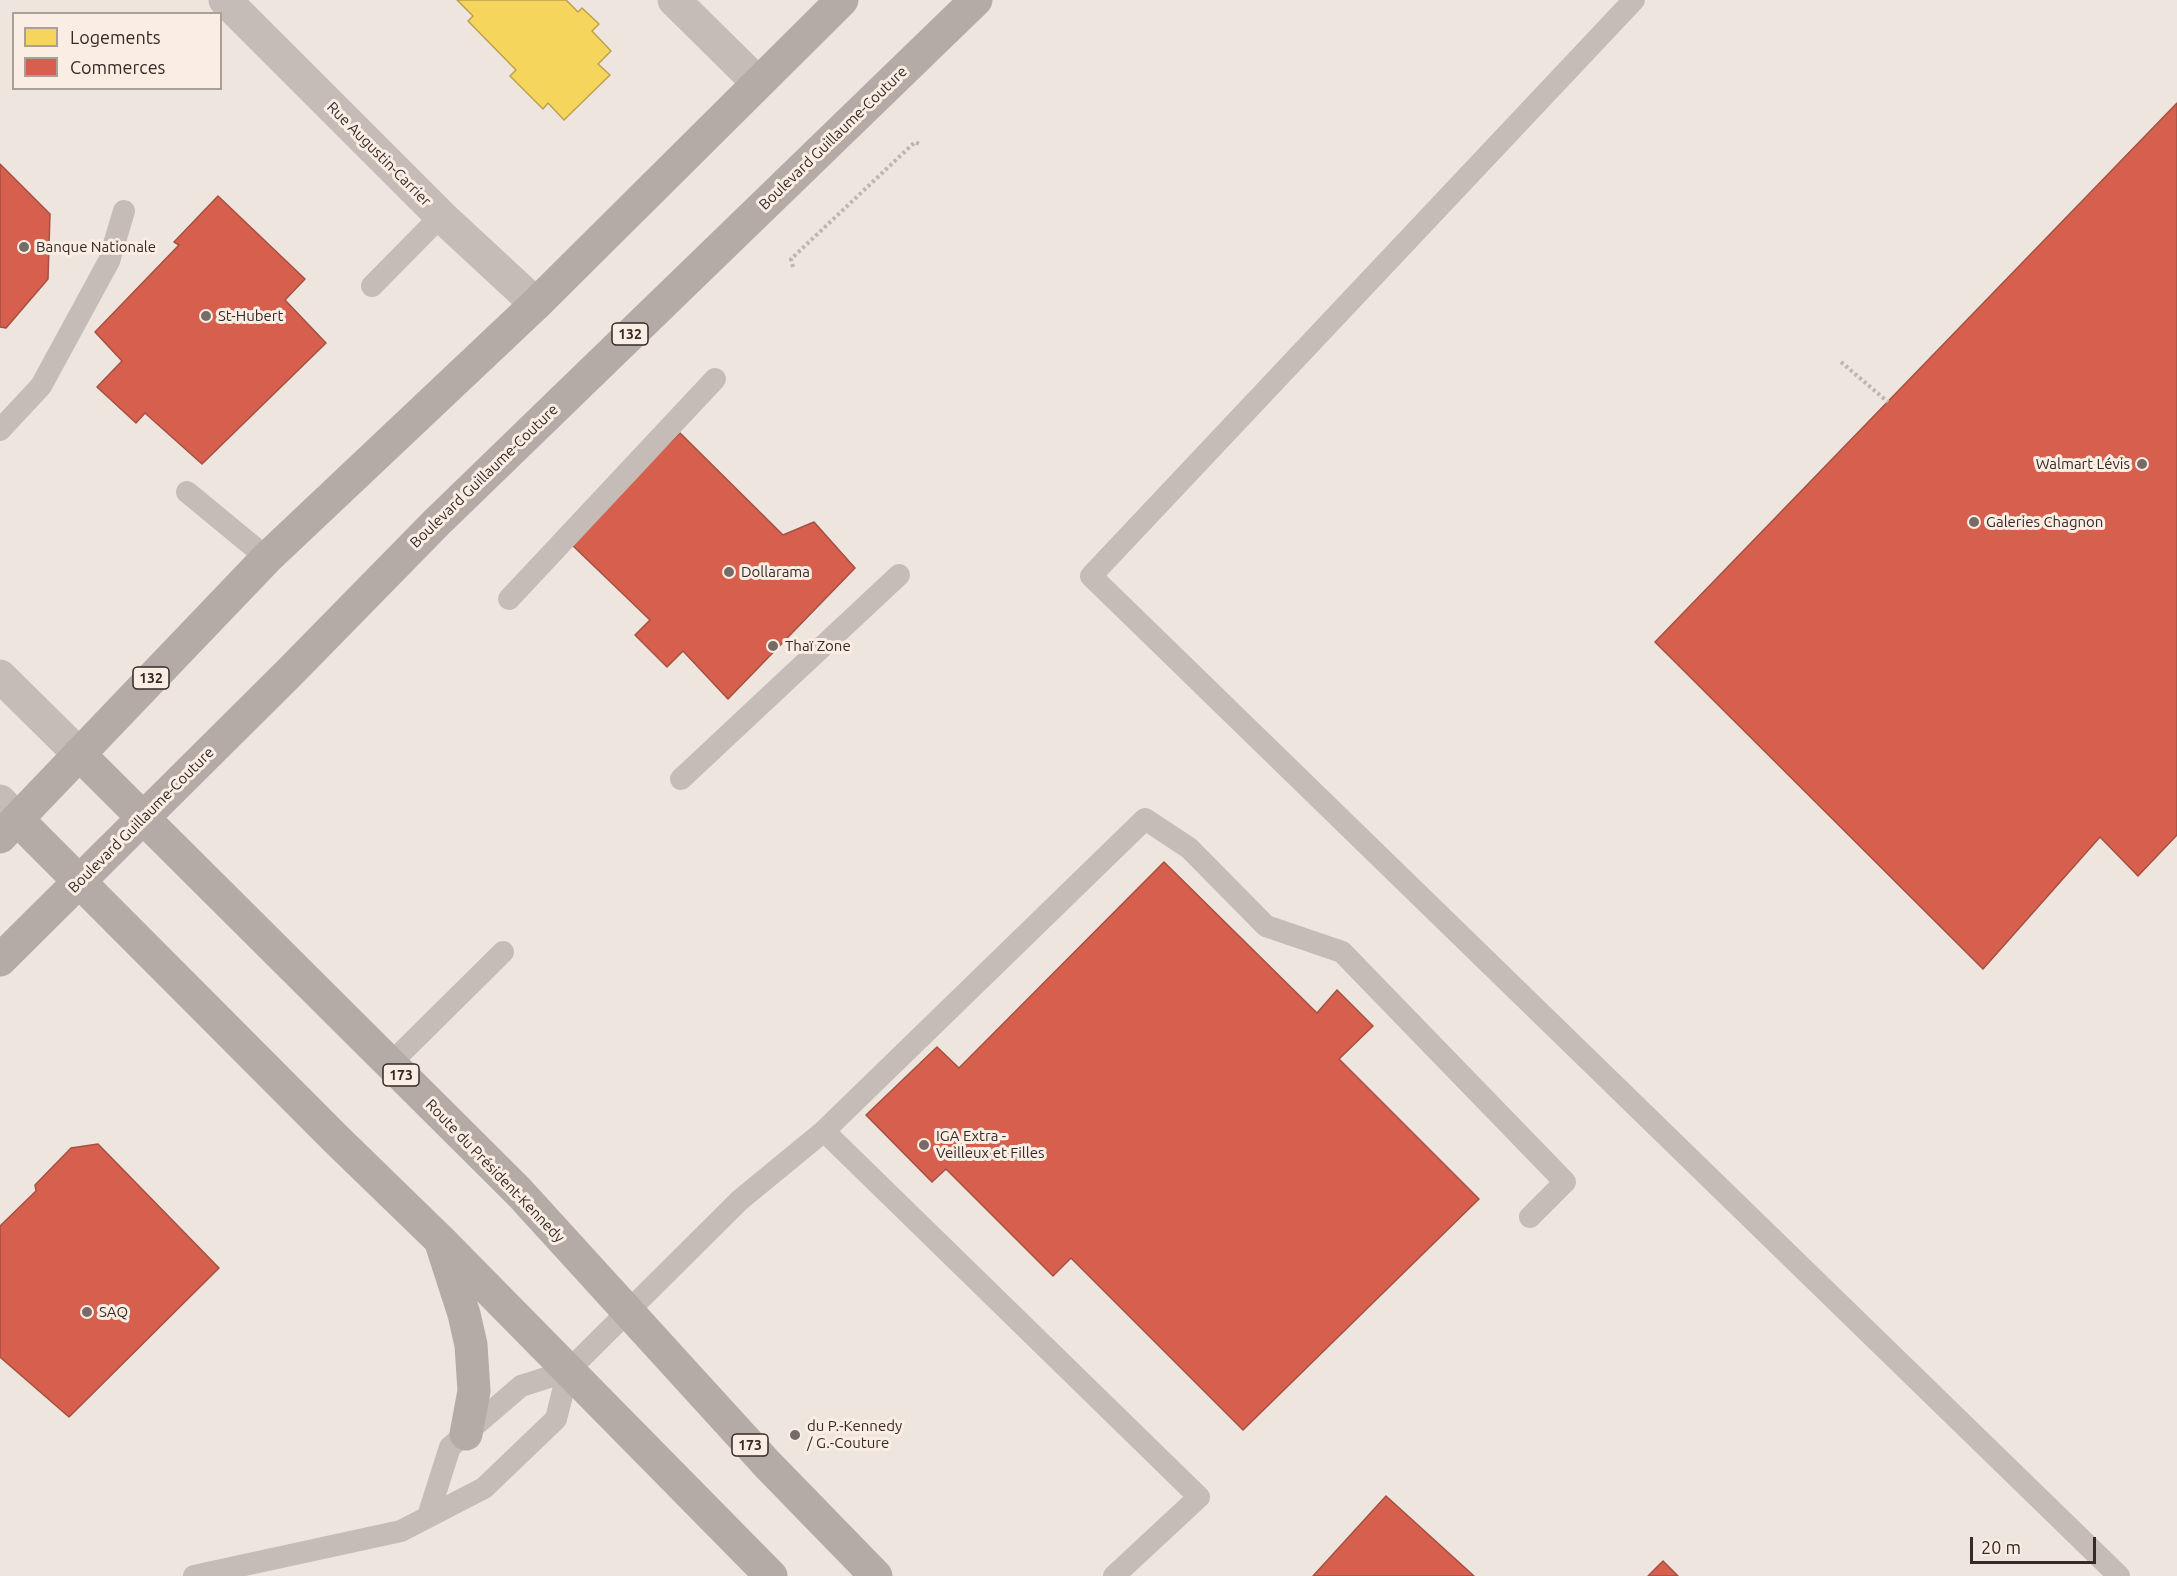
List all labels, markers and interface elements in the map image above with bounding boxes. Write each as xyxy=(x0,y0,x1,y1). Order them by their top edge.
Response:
legend xyxy=(12,12,222,90)
text: Logements xyxy=(70,27,161,47)
text: Commerces xyxy=(70,57,165,77)
street label: Boulevard Guillaume-Couture xyxy=(755,62,911,214)
street label: Rue Augustin-Carrier xyxy=(323,98,435,210)
place label: Banque Nationale xyxy=(36,238,156,256)
marker: Banque Nationale xyxy=(17,240,31,254)
place label: St-Hubert xyxy=(218,307,283,325)
marker: St-Hubert xyxy=(199,309,213,323)
road number: 132 xyxy=(612,323,648,345)
street label: Boulevard Guillaume-Couture xyxy=(406,400,562,552)
place label: Walmart Lévis xyxy=(2036,455,2130,473)
marker: Walmart Lévis xyxy=(2135,457,2149,471)
place label: Galeries Chagnon xyxy=(1986,513,2103,531)
marker: Galeries Chagnon xyxy=(1967,515,1981,529)
place label: Dollarama xyxy=(741,563,810,581)
marker: Dollarama xyxy=(722,565,736,579)
place label: Thaï Zone xyxy=(785,637,851,655)
marker: Thaï Zone xyxy=(766,639,780,653)
road number: 132 xyxy=(133,667,169,689)
street label: Boulevard Guillaume-Couture xyxy=(64,743,218,897)
road number: 173 xyxy=(383,1064,419,1086)
street label: Route du Président-Kennedy xyxy=(422,1096,568,1246)
place label: IGA Extra - Veilleux et Filles xyxy=(936,1127,1044,1162)
marker: IGA Extra - Veilleux et Filles xyxy=(917,1138,931,1152)
place label: SAQ xyxy=(99,1303,128,1321)
marker: SAQ xyxy=(80,1305,94,1319)
place label: du P.-Kennedy / G.-Couture xyxy=(807,1417,902,1452)
marker: du P.-Kennedy / G.-Couture xyxy=(788,1428,802,1442)
road number: 173 xyxy=(732,1434,768,1456)
scale bar xyxy=(1973,1525,2099,1563)
text: 20 m xyxy=(1981,1537,2021,1557)

